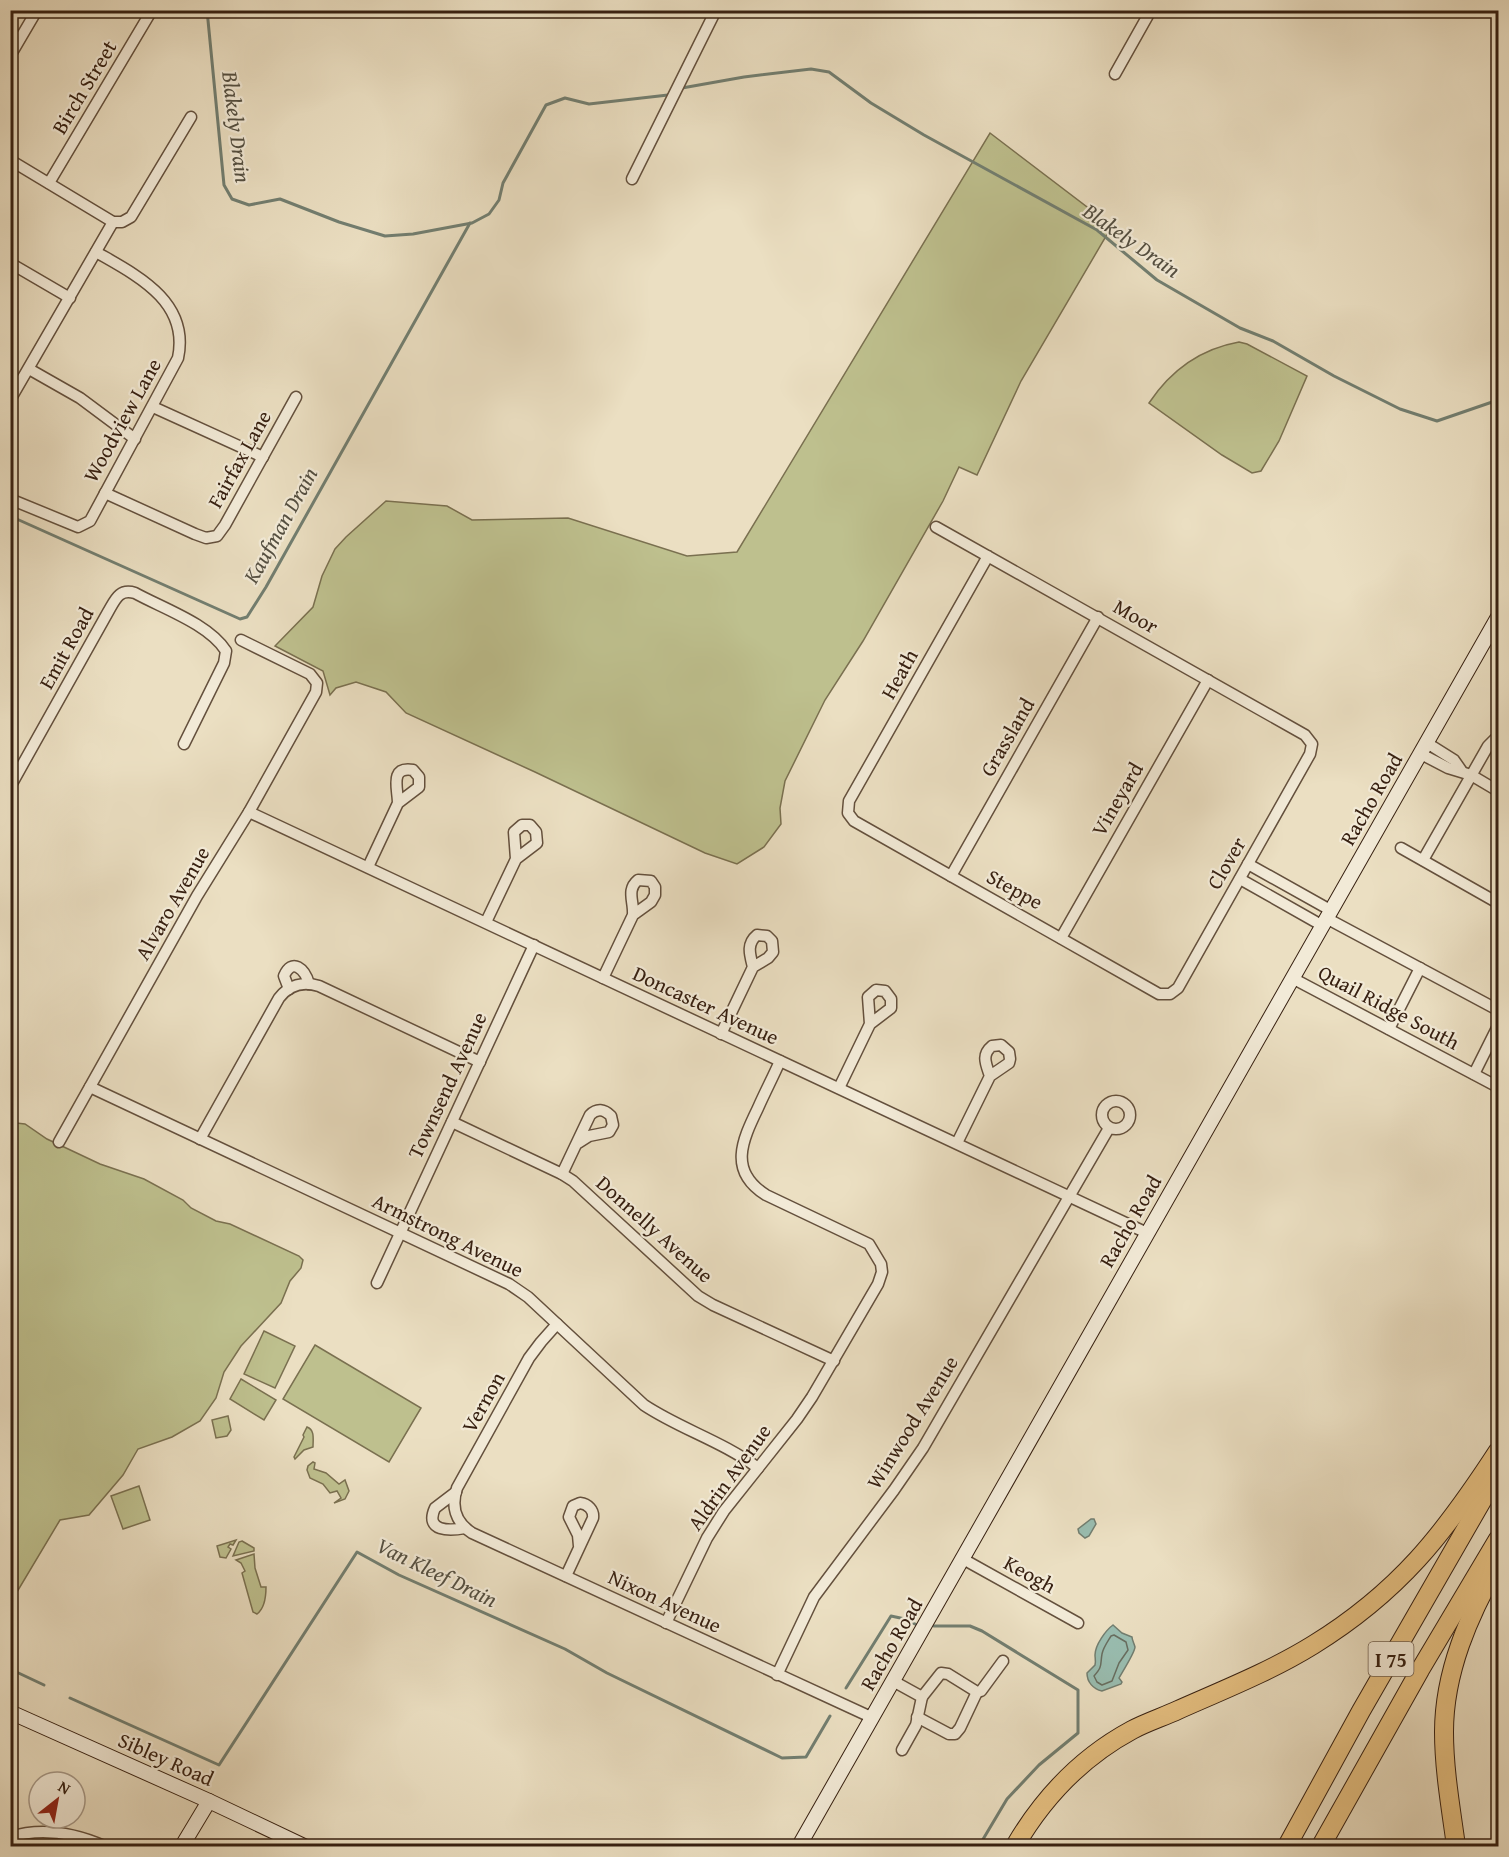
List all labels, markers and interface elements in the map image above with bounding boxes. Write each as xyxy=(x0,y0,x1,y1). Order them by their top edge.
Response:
street label: Birch Street xyxy=(44,34,125,140)
water label: Blakely Drain xyxy=(214,68,260,185)
water label: Blakely Drain xyxy=(1076,194,1187,285)
street label: Woodview Lane xyxy=(75,352,169,488)
street label: Fairfax Lane xyxy=(199,404,279,514)
water label: Kaufman Drain xyxy=(234,461,325,590)
street label: Moor xyxy=(1108,591,1165,641)
street label: Emit Road xyxy=(31,601,102,695)
street label: Heath xyxy=(873,643,925,705)
street label: Grassland xyxy=(972,691,1042,782)
street label: Racho Road xyxy=(1332,746,1410,851)
street label: Vineyard xyxy=(1083,755,1151,842)
street label: Clover xyxy=(1199,831,1254,895)
street label: Alvaro Avenue xyxy=(127,840,217,966)
street label: Steppe xyxy=(981,861,1049,917)
street label: Quail Ridge South xyxy=(1313,957,1465,1057)
street label: Doncaster Avenue xyxy=(628,958,784,1052)
street label: Townsend Avenue xyxy=(399,1007,495,1163)
street label: Donnelly Avenue xyxy=(590,1168,721,1290)
street label: Racho Road xyxy=(1091,1168,1169,1273)
street label: Armstrong Avenue xyxy=(367,1185,529,1285)
street label: Winwood Avenue xyxy=(859,1349,965,1495)
street label: Vernon xyxy=(454,1366,512,1438)
street label: Aldrin Avenue xyxy=(680,1417,778,1537)
water label: Van Kleef Drain xyxy=(371,1529,503,1615)
street label: Keogh xyxy=(998,1547,1062,1601)
street label: Nixon Avenue xyxy=(603,1561,727,1641)
street label: Racho Road xyxy=(852,1591,930,1696)
road number: I 75 xyxy=(1368,1642,1414,1676)
street label: Sibley Road xyxy=(113,1724,220,1794)
north arrow xyxy=(27,1770,87,1830)
text: N xyxy=(54,1774,76,1800)

